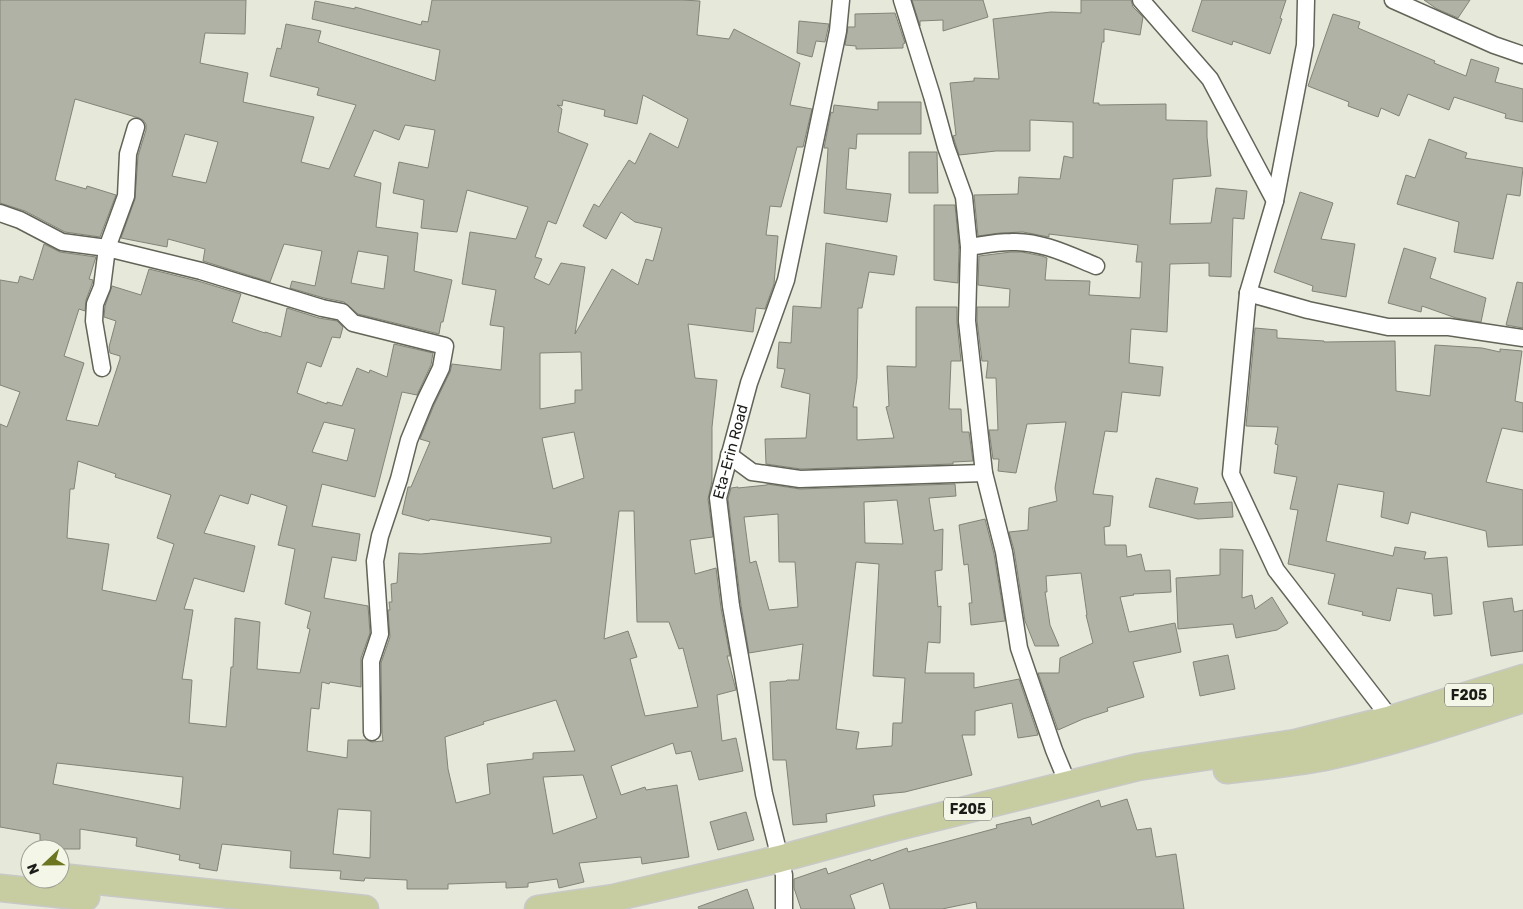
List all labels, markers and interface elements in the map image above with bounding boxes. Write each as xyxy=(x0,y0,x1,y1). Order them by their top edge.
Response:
street label: Eta-Erin Road xyxy=(709,403,752,501)
road number: F205 xyxy=(1445,684,1493,706)
road number: F205 xyxy=(944,798,992,821)
north arrow xyxy=(20,839,70,889)
text: N xyxy=(24,861,43,877)

